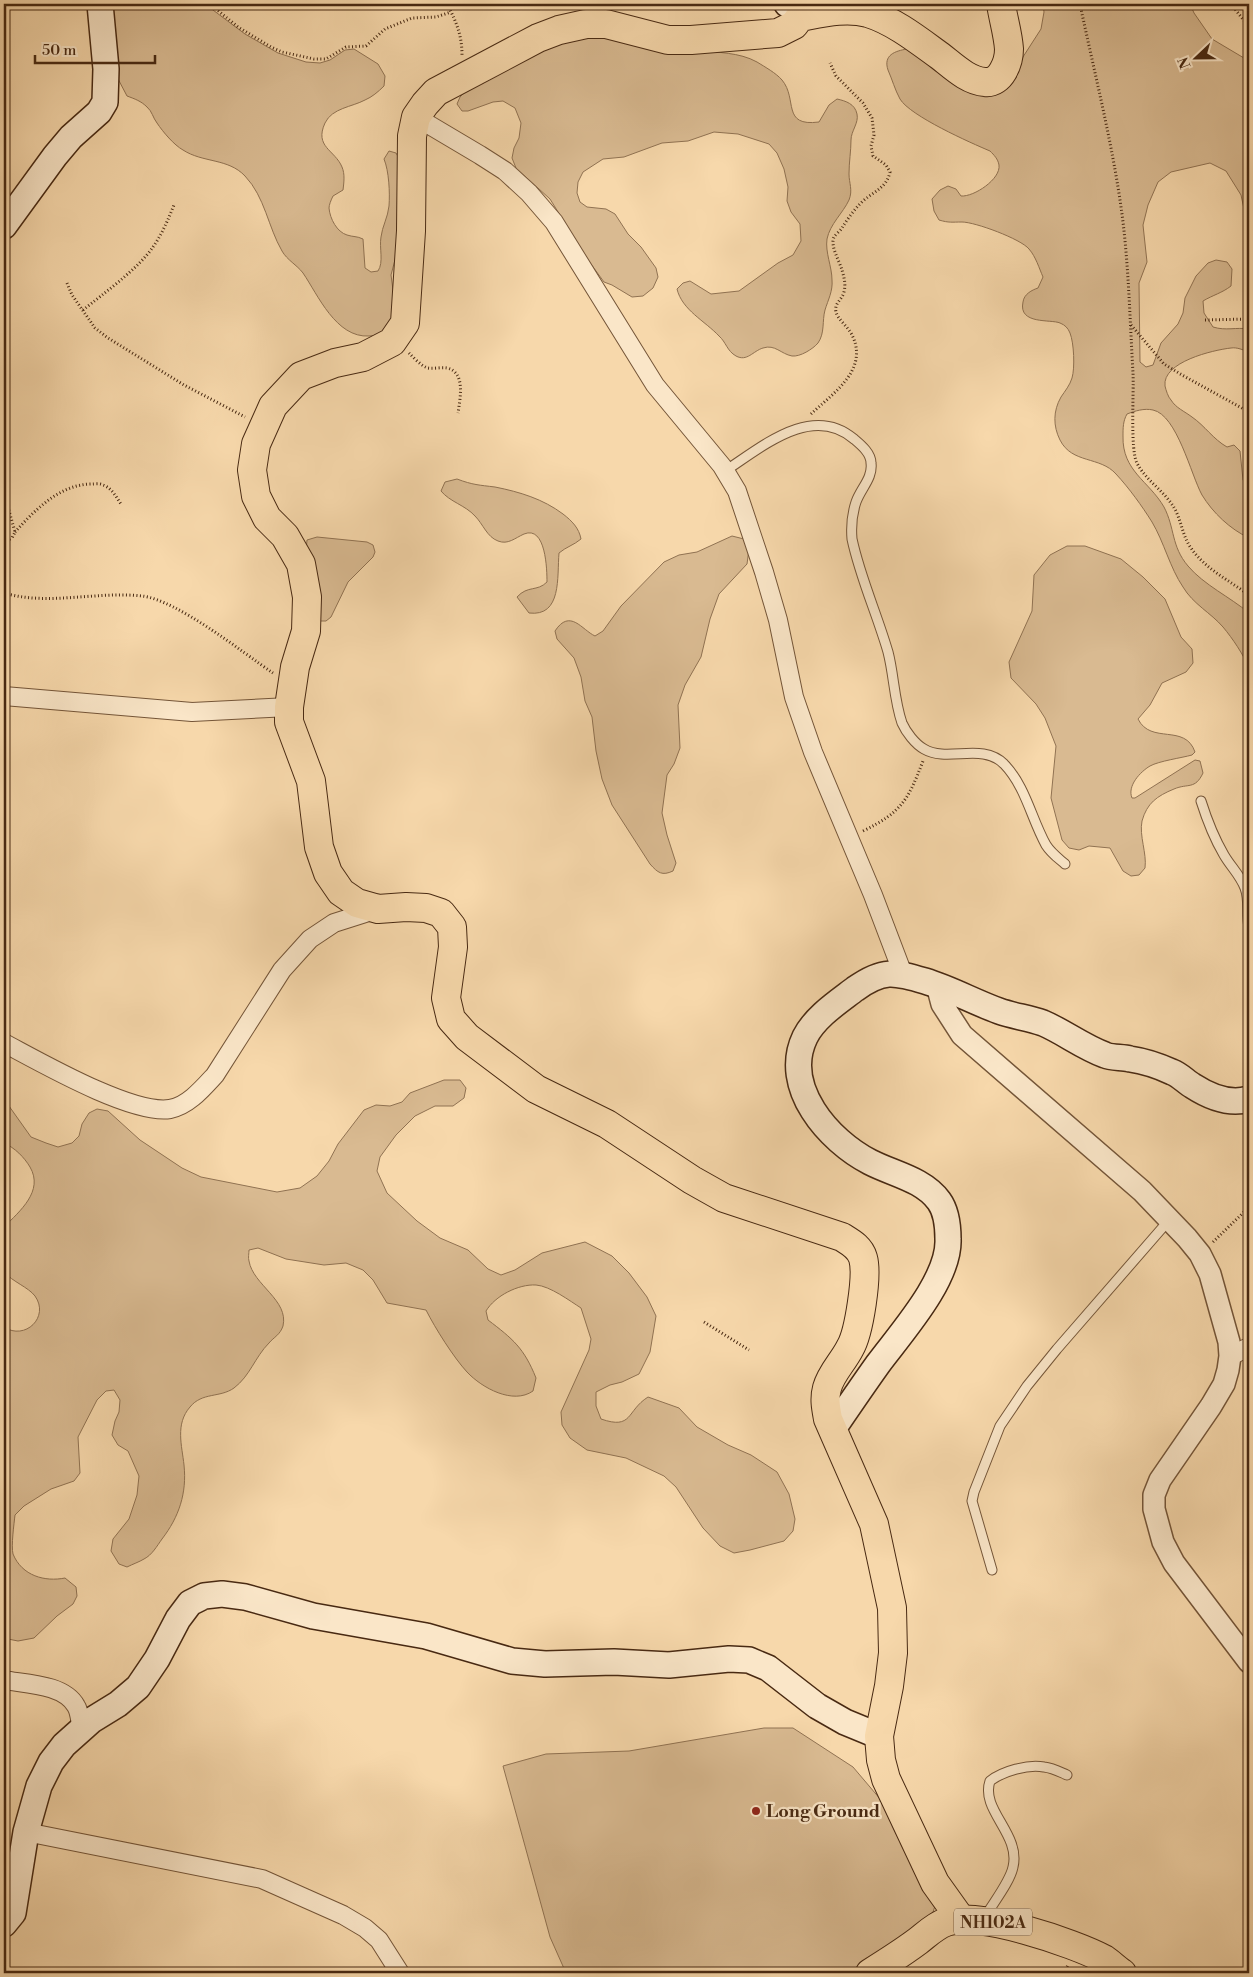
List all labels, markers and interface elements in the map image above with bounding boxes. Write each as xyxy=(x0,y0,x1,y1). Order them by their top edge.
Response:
scale bar xyxy=(35,32,155,64)
north arrow xyxy=(1170,32,1220,82)
text: 50 m xyxy=(42,41,76,60)
text: N xyxy=(1174,54,1195,71)
place label: Long Ground xyxy=(766,1800,880,1823)
marker: Long Ground xyxy=(750,1805,762,1817)
road number: NH102A xyxy=(954,1908,1032,1935)

